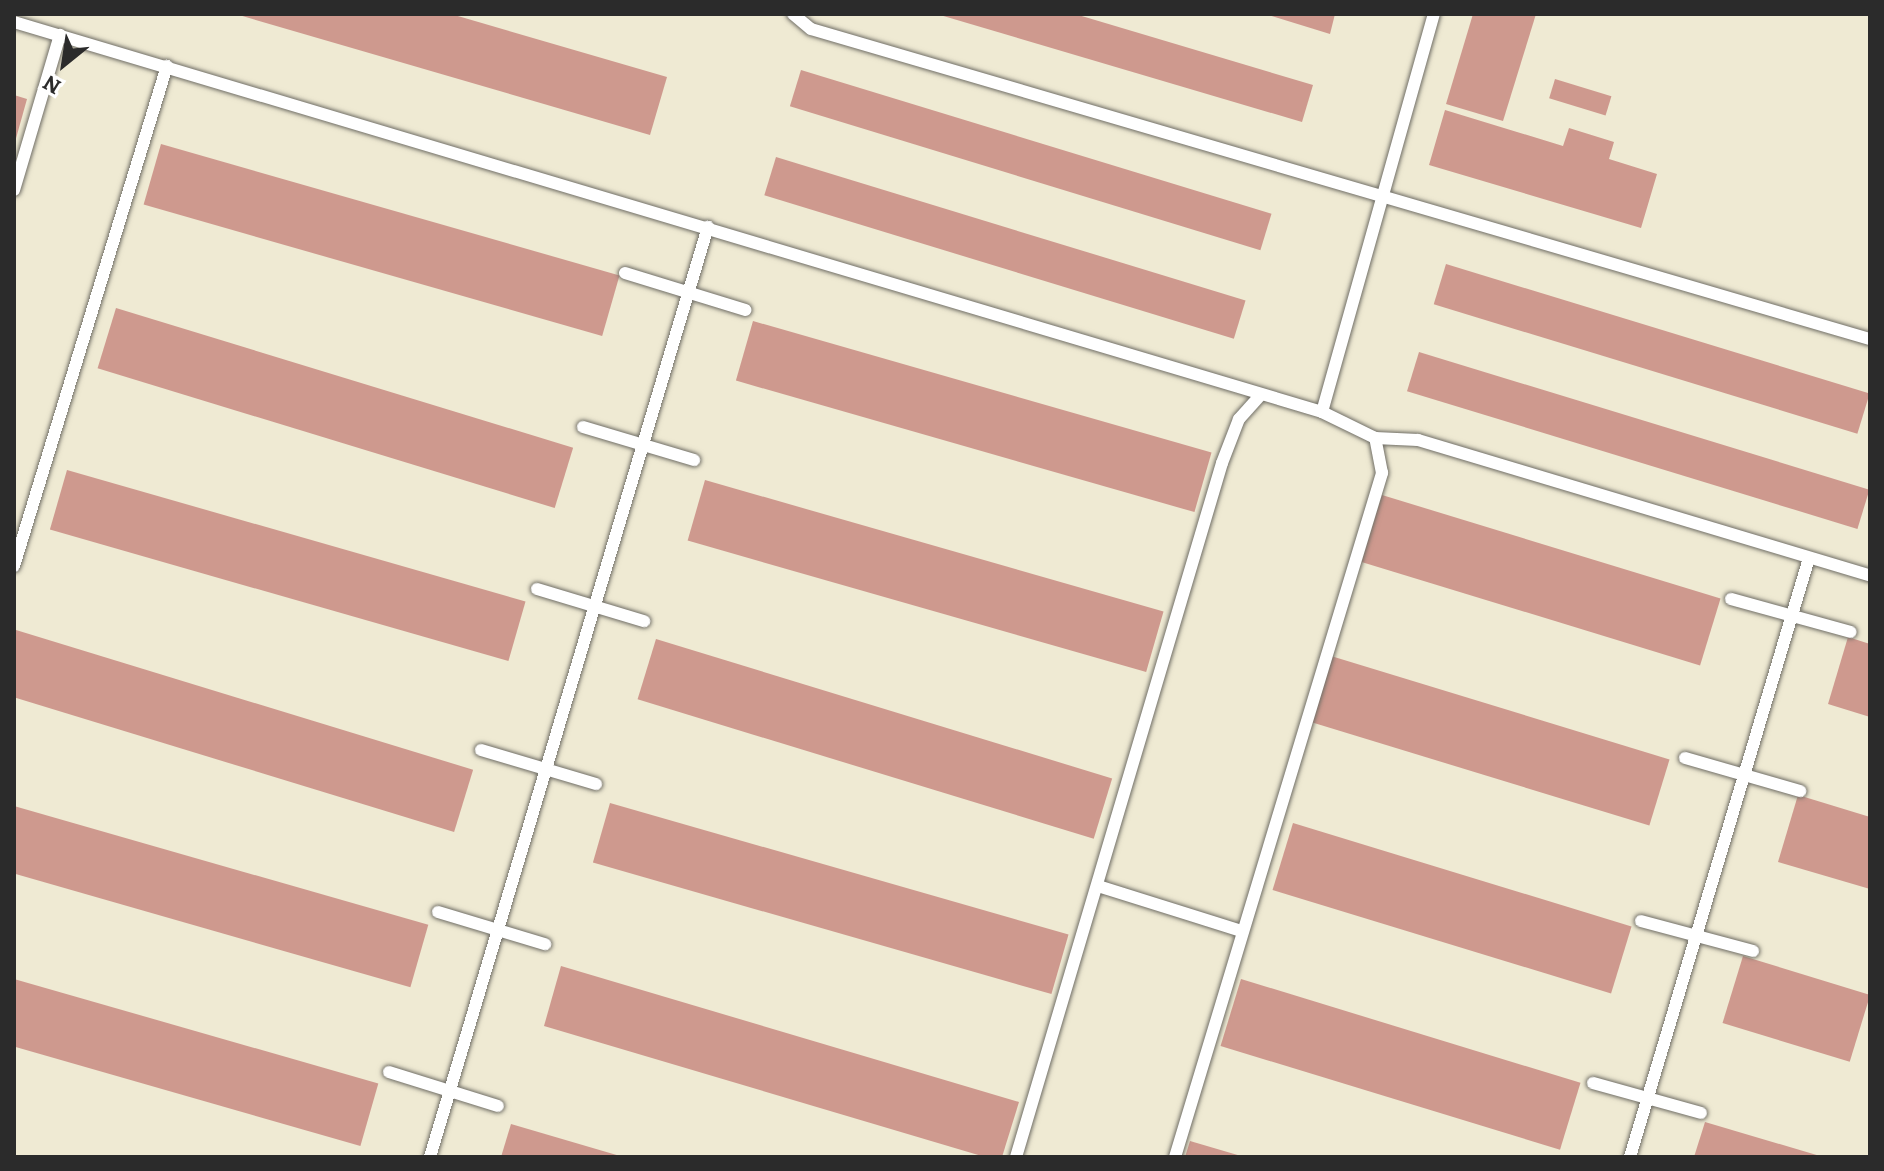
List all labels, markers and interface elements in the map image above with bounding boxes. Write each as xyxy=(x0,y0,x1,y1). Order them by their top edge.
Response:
north arrow xyxy=(24,24,104,104)
text: N xyxy=(38,68,66,102)

